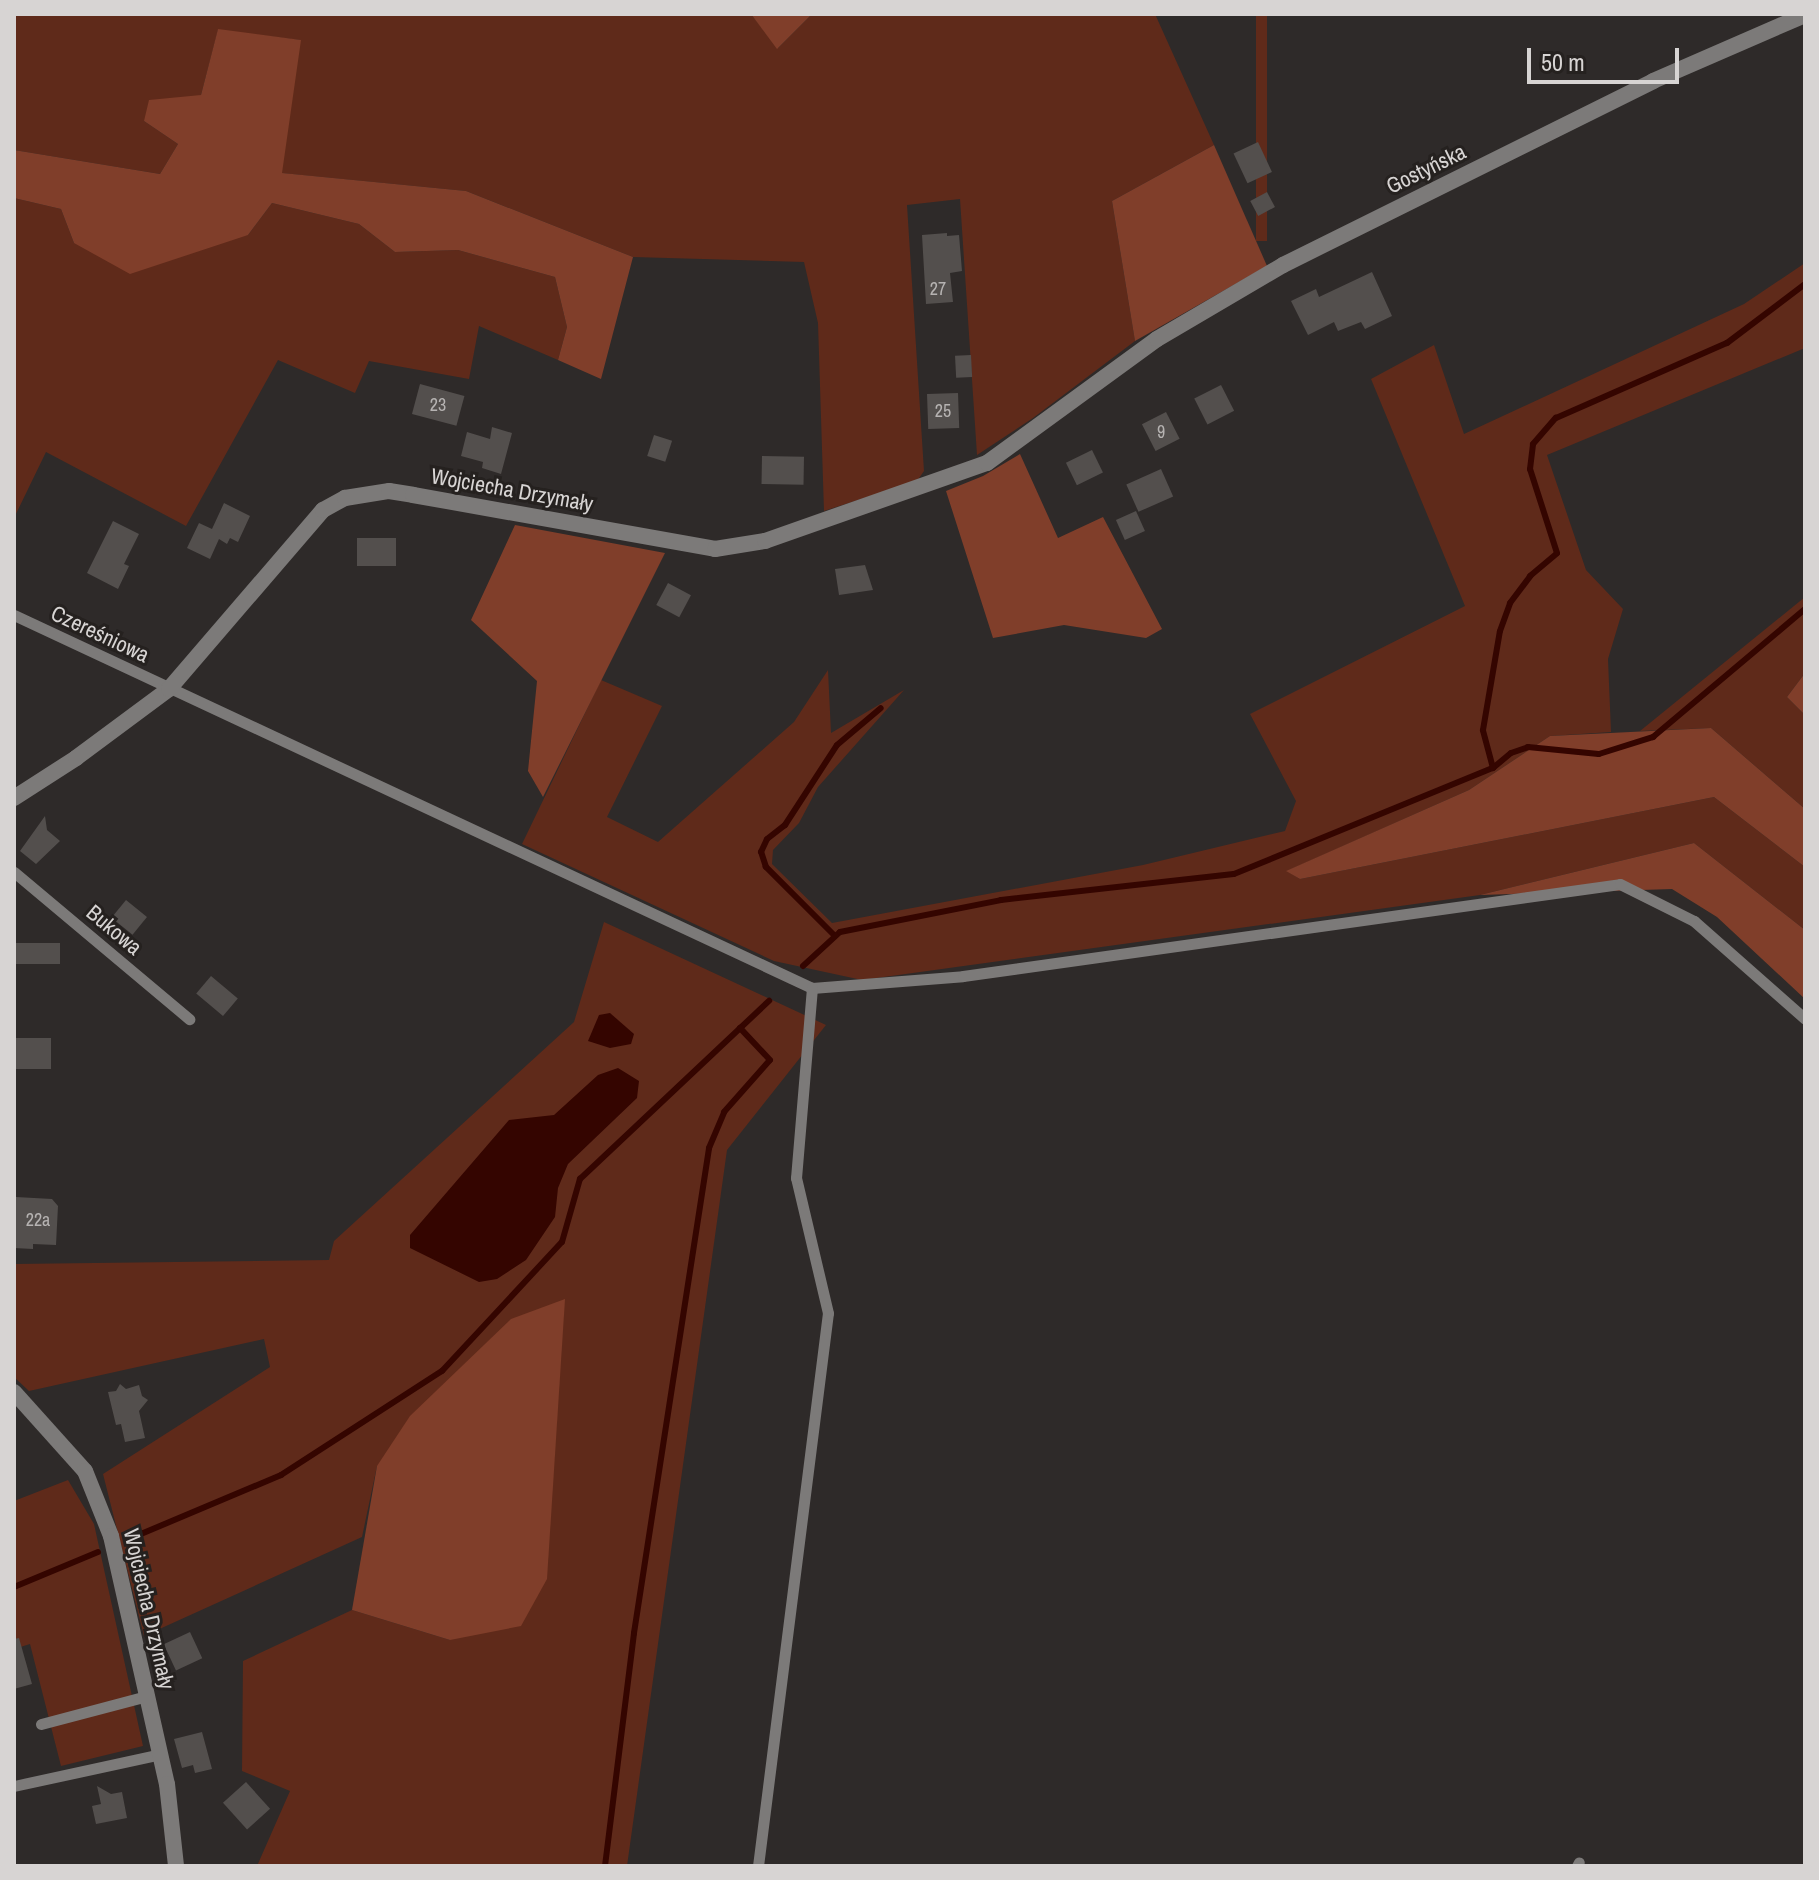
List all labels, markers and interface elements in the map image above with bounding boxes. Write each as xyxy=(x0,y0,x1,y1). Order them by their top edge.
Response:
scale bar xyxy=(1531,32,1683,82)
text: 50 m xyxy=(1541,46,1585,78)
street label: Gostyńska xyxy=(1382,138,1470,200)
house number: 27 xyxy=(930,278,946,300)
house number: 23 xyxy=(430,394,446,416)
house number: 25 xyxy=(935,400,951,422)
house number: 9 xyxy=(1157,421,1165,443)
street label: Wojciecha Drzymały xyxy=(429,463,595,517)
street label: Czereśniowa xyxy=(47,600,153,668)
street label: Bukowa xyxy=(81,899,147,961)
house number: 22a xyxy=(26,1209,50,1231)
street label: Wojciecha Drzymały xyxy=(118,1526,180,1692)

